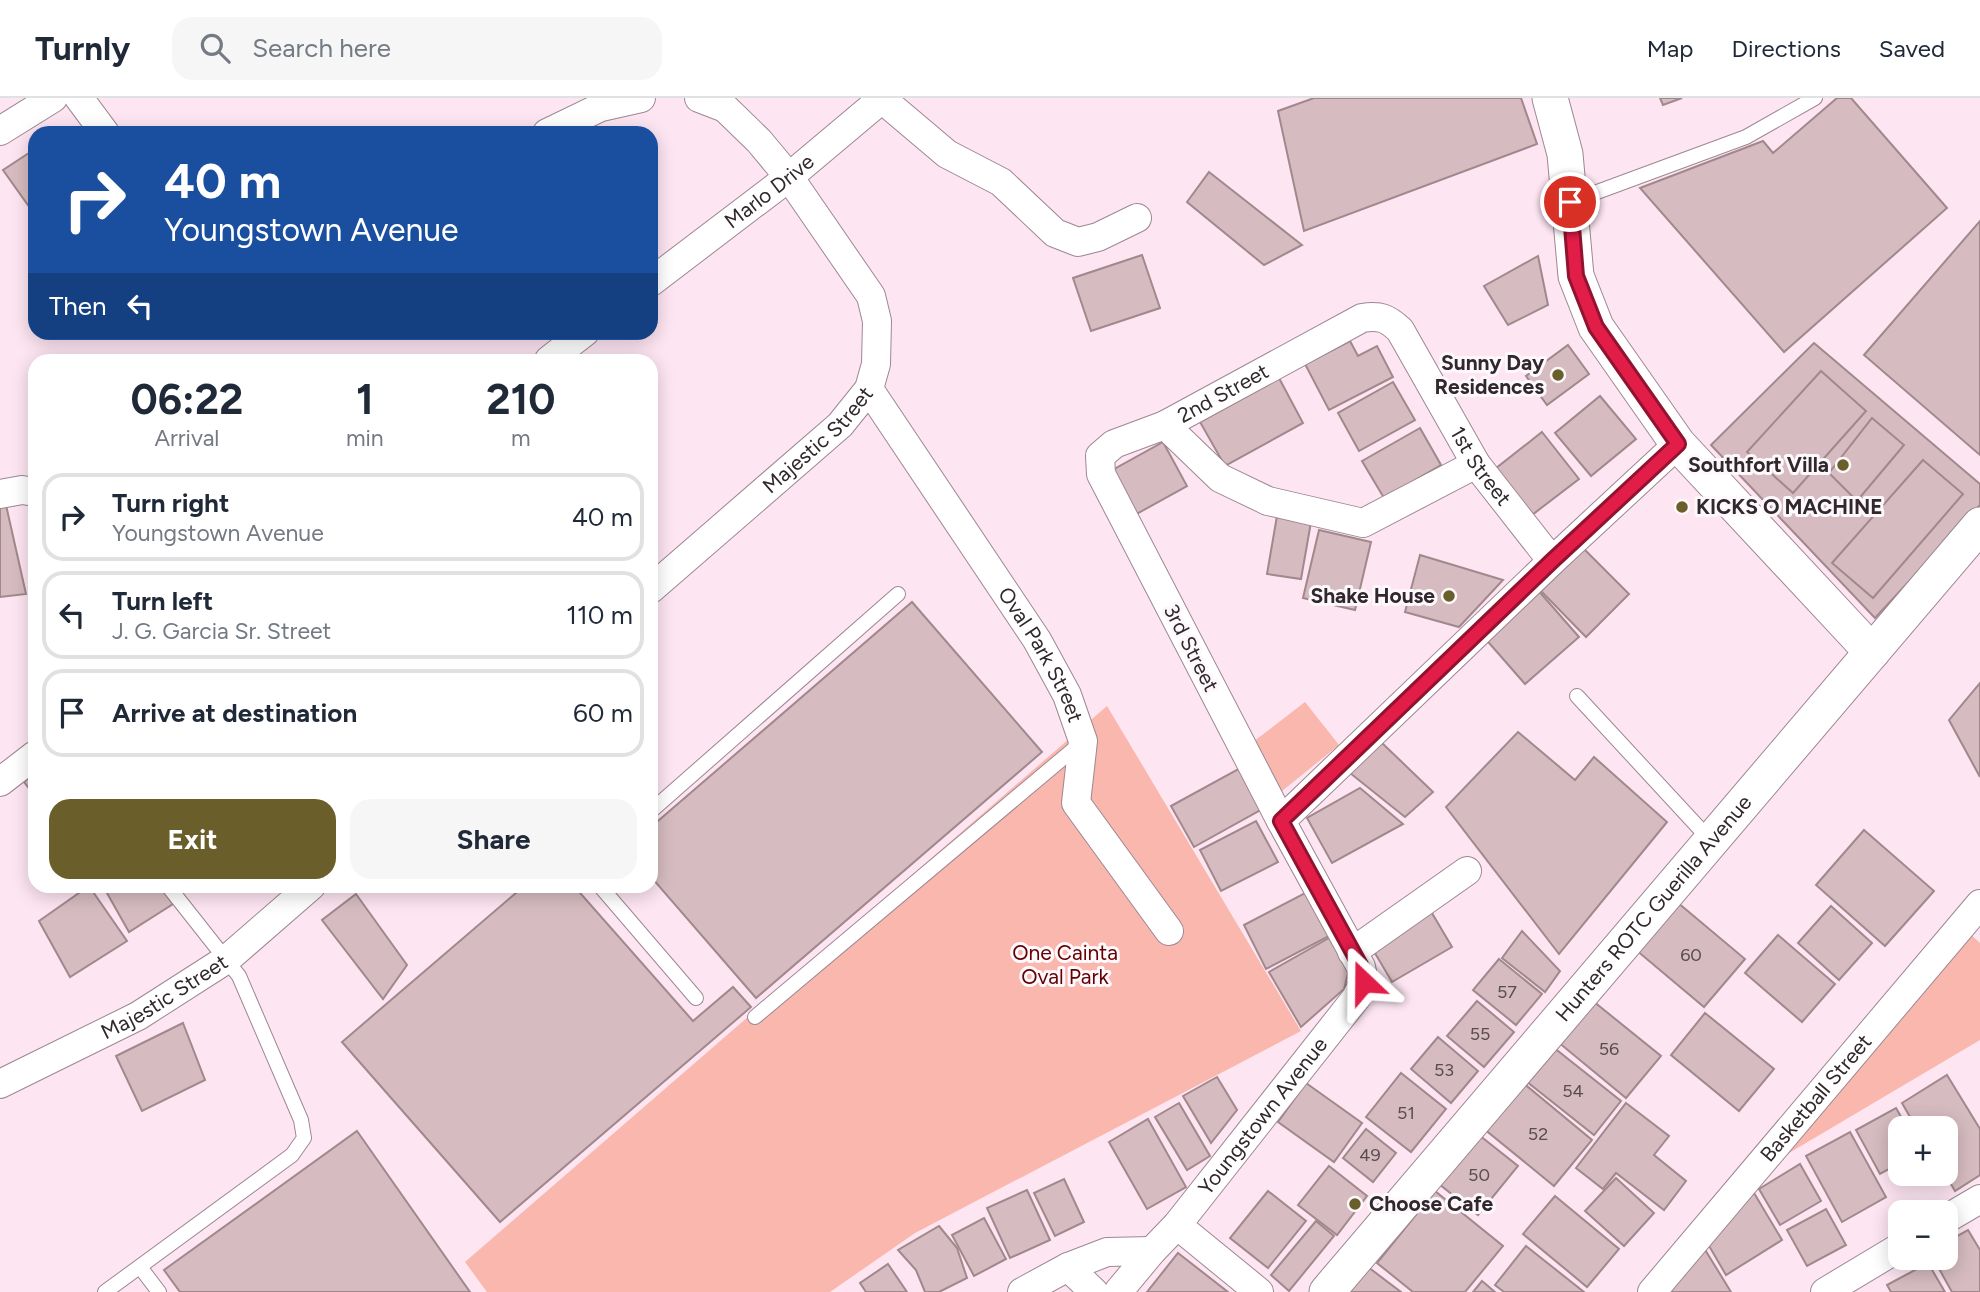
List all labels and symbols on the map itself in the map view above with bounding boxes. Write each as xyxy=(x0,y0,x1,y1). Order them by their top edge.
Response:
street label: Marlo Drive xyxy=(719,149,819,233)
pin xyxy=(1540,172,1600,232)
place label: Sunny Day Residences xyxy=(1435,350,1545,399)
street label: 2nd Street xyxy=(1173,358,1273,428)
marker: Sunny Day Residences xyxy=(1550,367,1566,383)
street label: Majestic Street xyxy=(757,381,878,498)
street label: 1st Street xyxy=(1445,422,1517,510)
place label: Southfort Villa xyxy=(1688,452,1829,477)
marker: Southfort Villa xyxy=(1835,457,1851,473)
place label: KICKS O MACHINE xyxy=(1696,494,1883,519)
marker: KICKS O MACHINE xyxy=(1674,499,1690,515)
street label: Oval Park Street xyxy=(993,582,1089,726)
place label: Shake House xyxy=(1310,583,1435,608)
marker: Shake House xyxy=(1441,588,1457,604)
street label: 3rd Street xyxy=(1159,600,1224,696)
street label: Hunters ROTC Guerilla Avenue xyxy=(1550,790,1757,1026)
park label: One Cainta Oval Park xyxy=(1012,940,1118,989)
house number: 60 xyxy=(1680,944,1702,966)
position arrow xyxy=(1327,945,1401,1019)
street label: Majestic Street xyxy=(97,949,232,1044)
house number: 57 xyxy=(1497,981,1517,1003)
house number: 55 xyxy=(1470,1023,1490,1045)
street label: Basketball Street xyxy=(1755,1029,1877,1167)
street label: Youngstown Avenue xyxy=(1193,1032,1332,1199)
house number: 56 xyxy=(1599,1038,1619,1060)
house number: 53 xyxy=(1434,1059,1454,1081)
house number: 54 xyxy=(1562,1080,1584,1102)
house number: 51 xyxy=(1397,1102,1415,1124)
house number: 52 xyxy=(1528,1123,1548,1145)
house number: 49 xyxy=(1359,1144,1381,1166)
house number: 50 xyxy=(1468,1164,1490,1186)
place label: Choose Cafe xyxy=(1369,1191,1493,1216)
marker: Choose Cafe xyxy=(1347,1196,1363,1212)

